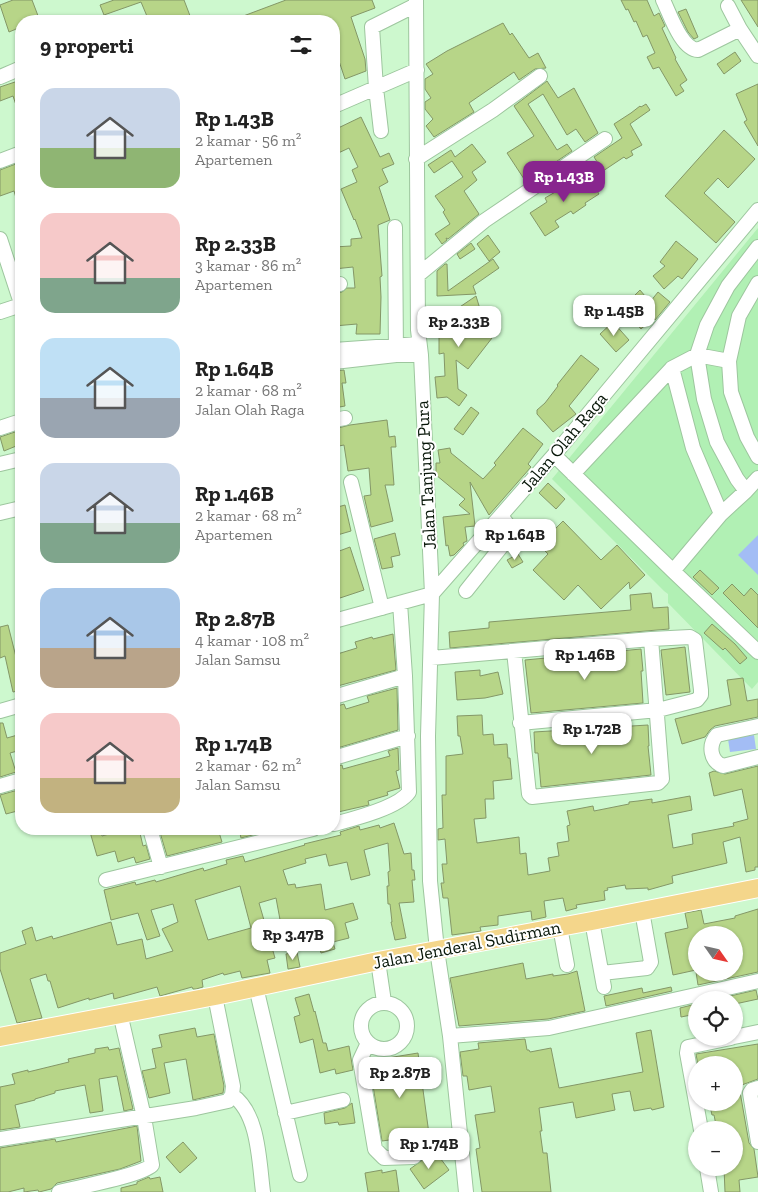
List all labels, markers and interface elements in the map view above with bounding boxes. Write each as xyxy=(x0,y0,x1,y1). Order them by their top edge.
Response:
icon: filters xyxy=(287,31,315,59)
text: 9 properti xyxy=(40,33,133,58)
text: Rp 1.43B xyxy=(195,106,274,131)
icon: home xyxy=(80,108,140,168)
text: 2 kamar · 56 m² xyxy=(195,131,301,150)
text: Apartemen xyxy=(195,150,273,169)
pin: Rp 1.43B xyxy=(512,160,616,203)
text: Rp 1.43B xyxy=(534,167,594,186)
text: Rp 2.33B xyxy=(195,231,276,256)
icon: home xyxy=(80,233,140,293)
text: 3 kamar · 86 m² xyxy=(195,256,301,275)
text: Apartemen xyxy=(195,275,273,294)
pin: Rp 1.45B xyxy=(562,294,666,337)
text: Rp 1.45B xyxy=(584,301,644,320)
pin: Rp 2.33B xyxy=(407,306,511,348)
text: Rp 2.33B xyxy=(428,312,490,331)
text: Rp 1.64B xyxy=(195,356,274,381)
icon: home xyxy=(80,358,140,418)
text: 2 kamar · 68 m² xyxy=(195,381,302,400)
street label: Jalan Olah Raga xyxy=(516,388,612,496)
text: Jalan Olah Raga xyxy=(195,400,304,419)
street label: Jalan Tanjung Pura xyxy=(411,400,441,550)
text: Rp 1.46B xyxy=(195,481,274,506)
icon: home xyxy=(80,483,140,543)
text: 2 kamar · 68 m² xyxy=(195,506,302,525)
pin: Rp 1.64B xyxy=(463,518,567,561)
text: Apartemen xyxy=(195,525,273,544)
text: Rp 1.64B xyxy=(485,525,545,544)
text: Rp 2.87B xyxy=(195,606,275,631)
icon: home xyxy=(80,608,140,668)
text: 4 kamar · 108 m² xyxy=(195,631,309,650)
pin: Rp 1.46B xyxy=(533,638,637,681)
text: Rp 1.46B xyxy=(555,645,615,664)
text: Jalan Samsu xyxy=(195,650,280,669)
pin: Rp 1.72B xyxy=(540,712,644,755)
text: Rp 1.72B xyxy=(563,719,621,738)
text: Rp 1.74B xyxy=(195,731,272,756)
icon: home xyxy=(80,733,140,793)
text: 2 kamar · 62 m² xyxy=(195,756,301,775)
text: Jalan Samsu xyxy=(195,775,280,794)
street label: Jalan Jenderal Sudirman xyxy=(371,916,563,974)
pin: Rp 3.47B xyxy=(241,918,345,961)
text: Rp 3.47B xyxy=(262,925,324,944)
north arrow xyxy=(688,926,742,981)
map controls xyxy=(688,926,743,1176)
button: locate xyxy=(688,991,743,1046)
pin: Rp 2.87B xyxy=(348,1056,452,1099)
button: + xyxy=(688,1056,743,1111)
text: Rp 2.87B xyxy=(369,1063,431,1082)
button: − xyxy=(688,1121,743,1176)
pin: Rp 1.74B xyxy=(377,1128,481,1170)
text: Rp 1.74B xyxy=(400,1134,458,1153)

